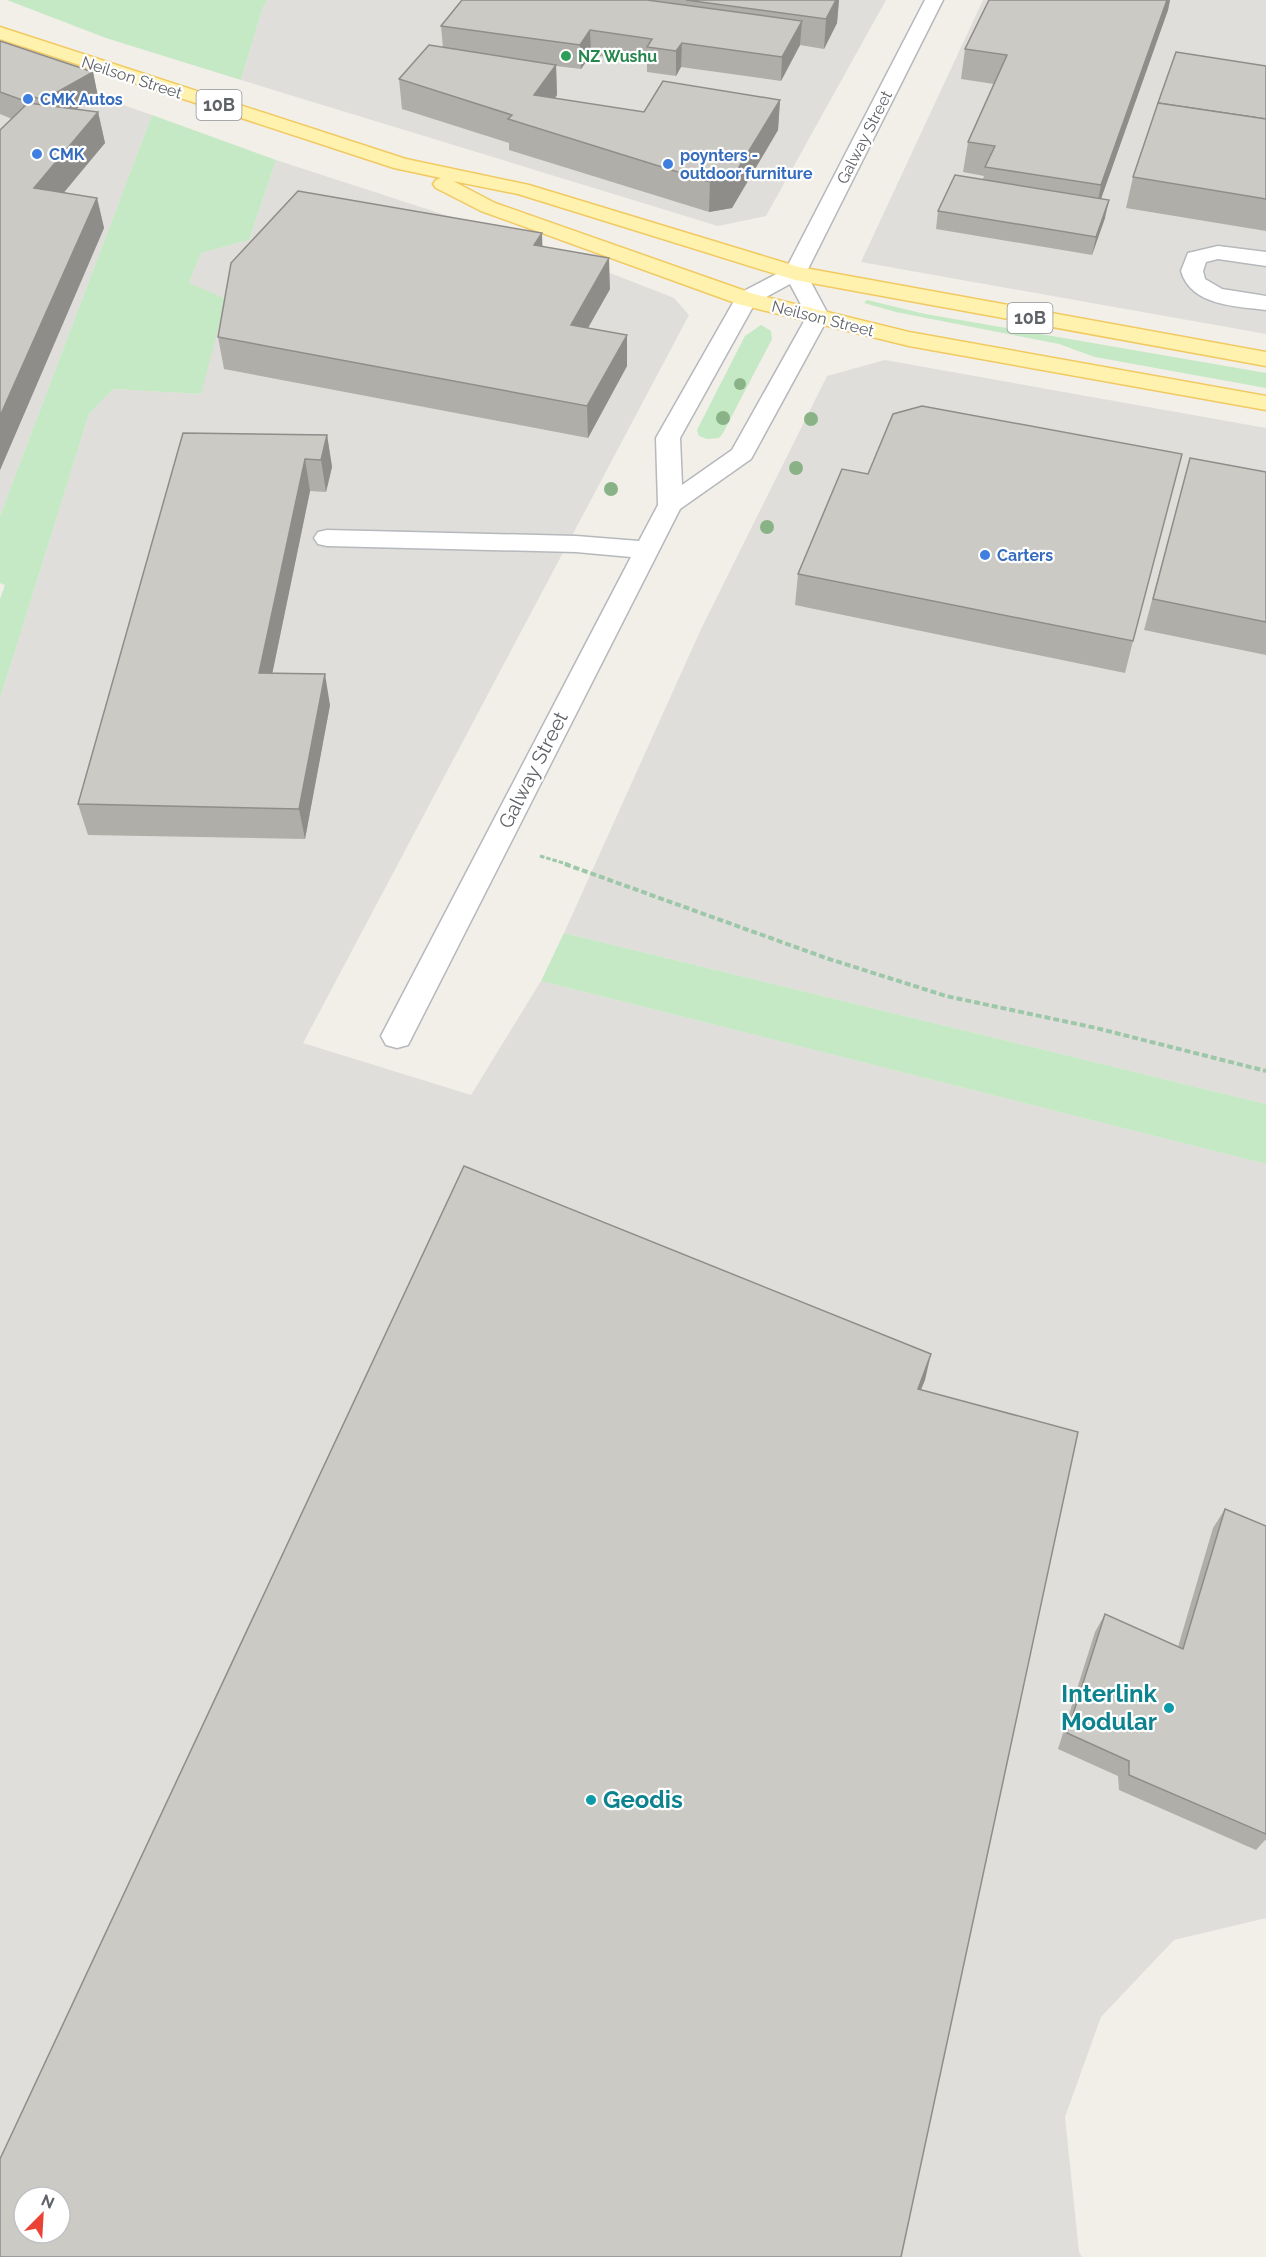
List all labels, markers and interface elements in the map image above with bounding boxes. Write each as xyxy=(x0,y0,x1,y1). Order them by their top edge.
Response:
place label: NZ Wushu xyxy=(578,47,657,66)
marker: NZ Wushu xyxy=(559,49,573,63)
street label: Neilson Street xyxy=(79,52,185,103)
street label: Galway Street xyxy=(833,87,896,187)
place label: CMK Autos xyxy=(40,90,123,109)
road number: 10B xyxy=(196,90,242,120)
marker: CMK Autos xyxy=(21,92,35,106)
place label: CMK xyxy=(49,145,85,164)
place label: poynters - outdoor furniture xyxy=(680,146,813,183)
marker: CMK xyxy=(30,147,44,161)
marker: poynters - outdoor furniture xyxy=(661,157,675,171)
street label: Neilson Street xyxy=(770,297,876,340)
road number: 10B xyxy=(1008,303,1052,333)
place label: Carters xyxy=(997,546,1053,565)
marker: Carters xyxy=(978,548,992,562)
street label: Galway Street xyxy=(493,707,573,832)
place label: Interlink Modular xyxy=(1061,1679,1158,1736)
marker: Interlink Modular xyxy=(1162,1701,1176,1715)
place label: Geodis xyxy=(603,1785,683,1814)
marker: Geodis xyxy=(584,1793,598,1807)
north arrow xyxy=(12,2185,72,2245)
text: N xyxy=(38,2191,57,2213)

